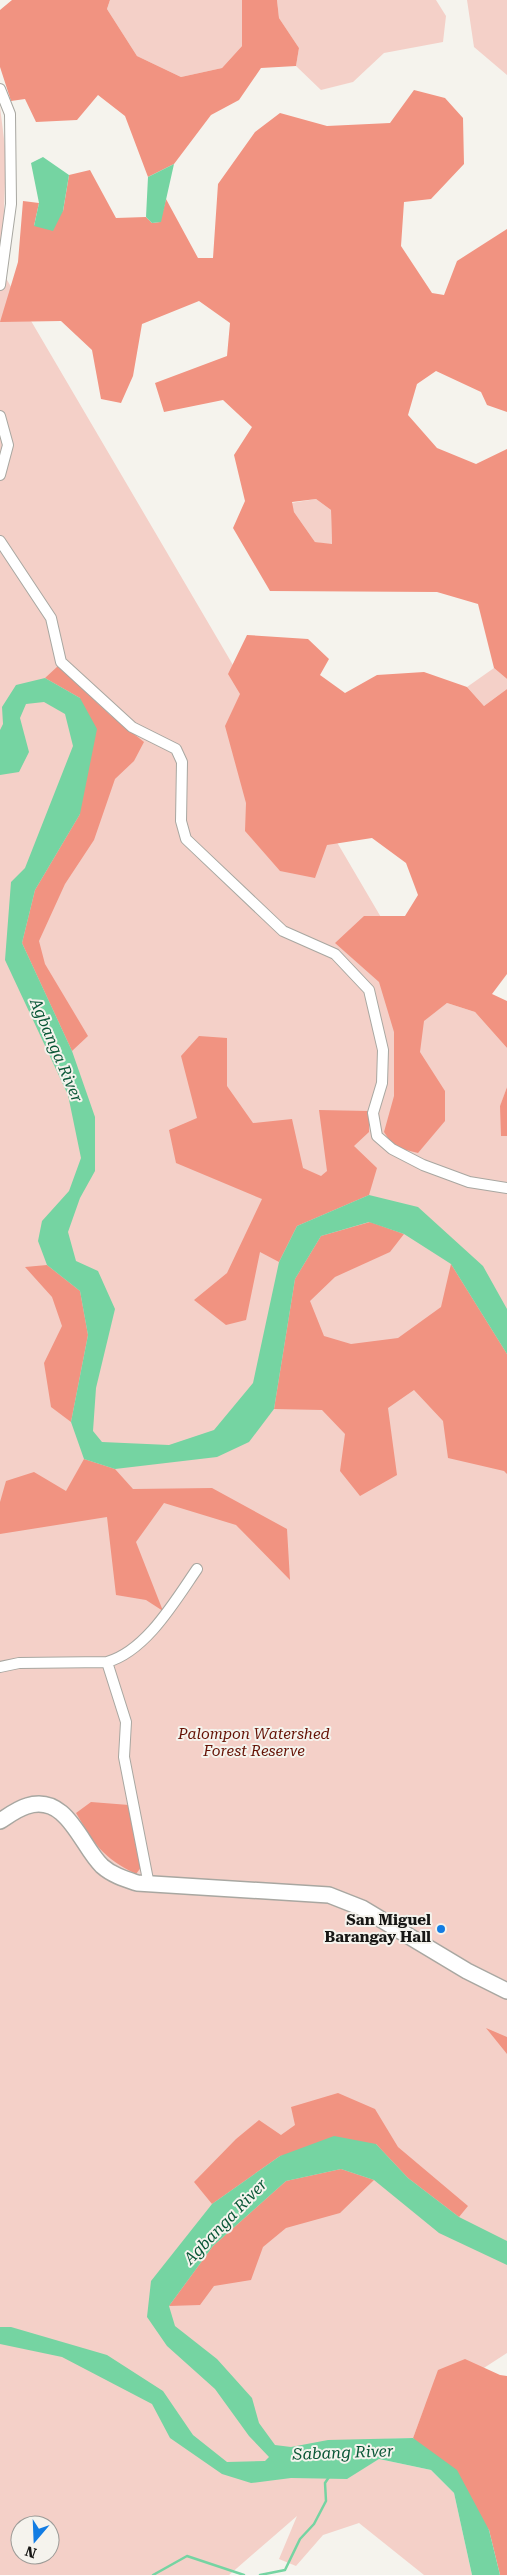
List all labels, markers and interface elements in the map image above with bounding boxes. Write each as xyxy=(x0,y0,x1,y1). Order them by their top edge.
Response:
water label: Agbanga River xyxy=(26,994,87,1105)
park label: Palompon Watershed Forest Reserve xyxy=(177,1725,330,1760)
place label: San Miguel Barangay Hall xyxy=(324,1911,431,1946)
marker: San Miguel Barangay Hall xyxy=(435,1923,447,1935)
water label: Agbanga River xyxy=(179,2175,271,2269)
water label: Sabang River xyxy=(291,2441,394,2464)
north arrow xyxy=(10,2515,60,2565)
text: N xyxy=(23,2543,38,2562)

